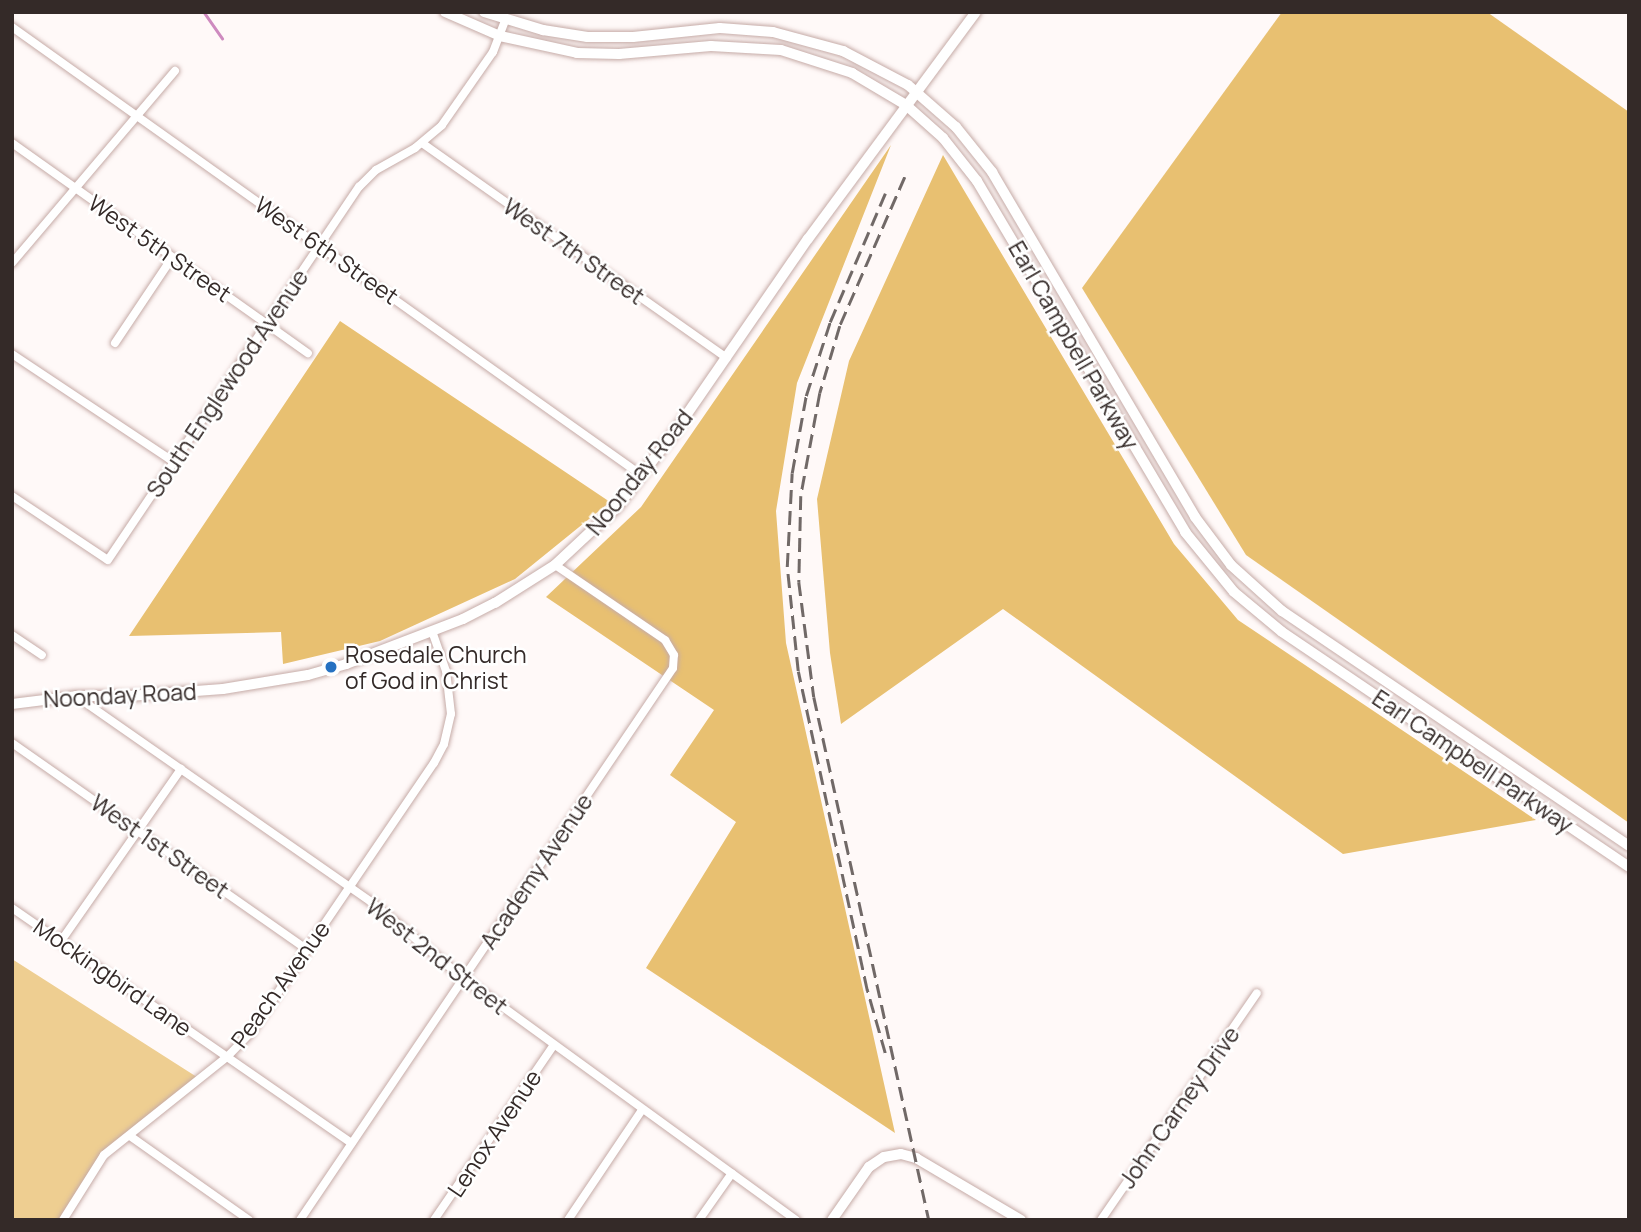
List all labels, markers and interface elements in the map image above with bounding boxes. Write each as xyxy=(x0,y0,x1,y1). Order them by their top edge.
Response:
street label: West 5th Street xyxy=(83,189,237,307)
street label: West 6th Street xyxy=(250,190,404,310)
street label: West 7th Street xyxy=(498,192,650,310)
street label: Earl Campbell Parkway xyxy=(1003,236,1145,454)
street label: South Englewood Avenue xyxy=(140,264,314,502)
street label: Noonday Road xyxy=(580,404,698,540)
place label: Rosedale Church of God in Christ xyxy=(345,640,527,694)
marker: Rosedale Church of God in Christ xyxy=(323,659,339,675)
street label: Noonday Road xyxy=(43,677,197,713)
street label: Earl Campbell Parkway xyxy=(1367,684,1579,838)
street label: West 1st Street xyxy=(86,788,234,904)
street label: Academy Avenue xyxy=(474,788,598,954)
street label: West 2nd Street xyxy=(361,892,513,1020)
street label: Mockingbird Lane xyxy=(29,912,197,1042)
street label: Peach Avenue xyxy=(225,915,335,1053)
street label: John Carney Drive xyxy=(1113,1021,1245,1193)
street label: Lenox Avenue xyxy=(441,1064,547,1202)

